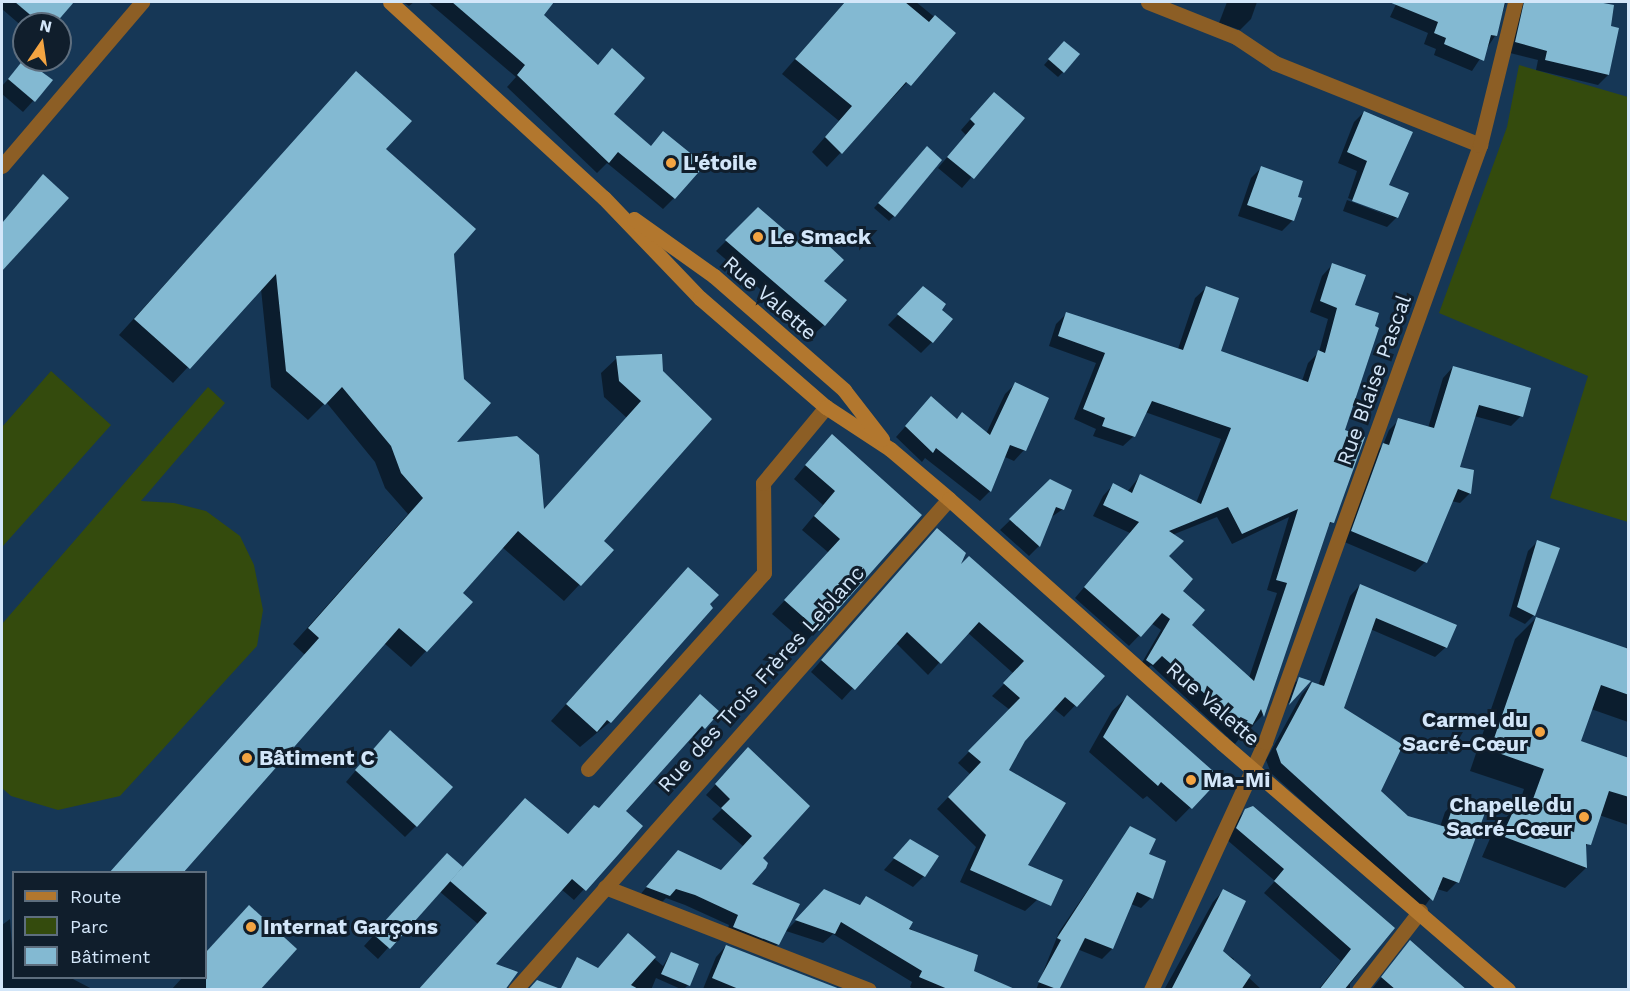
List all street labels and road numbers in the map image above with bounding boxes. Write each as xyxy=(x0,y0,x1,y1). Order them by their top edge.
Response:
street label: Rue Valette xyxy=(718,250,822,346)
street label: Rue Blaise Pascal xyxy=(1331,291,1417,469)
street label: Rue des Trois Frères Leblanc xyxy=(652,560,870,798)
street label: Rue Valette xyxy=(1161,656,1265,752)

